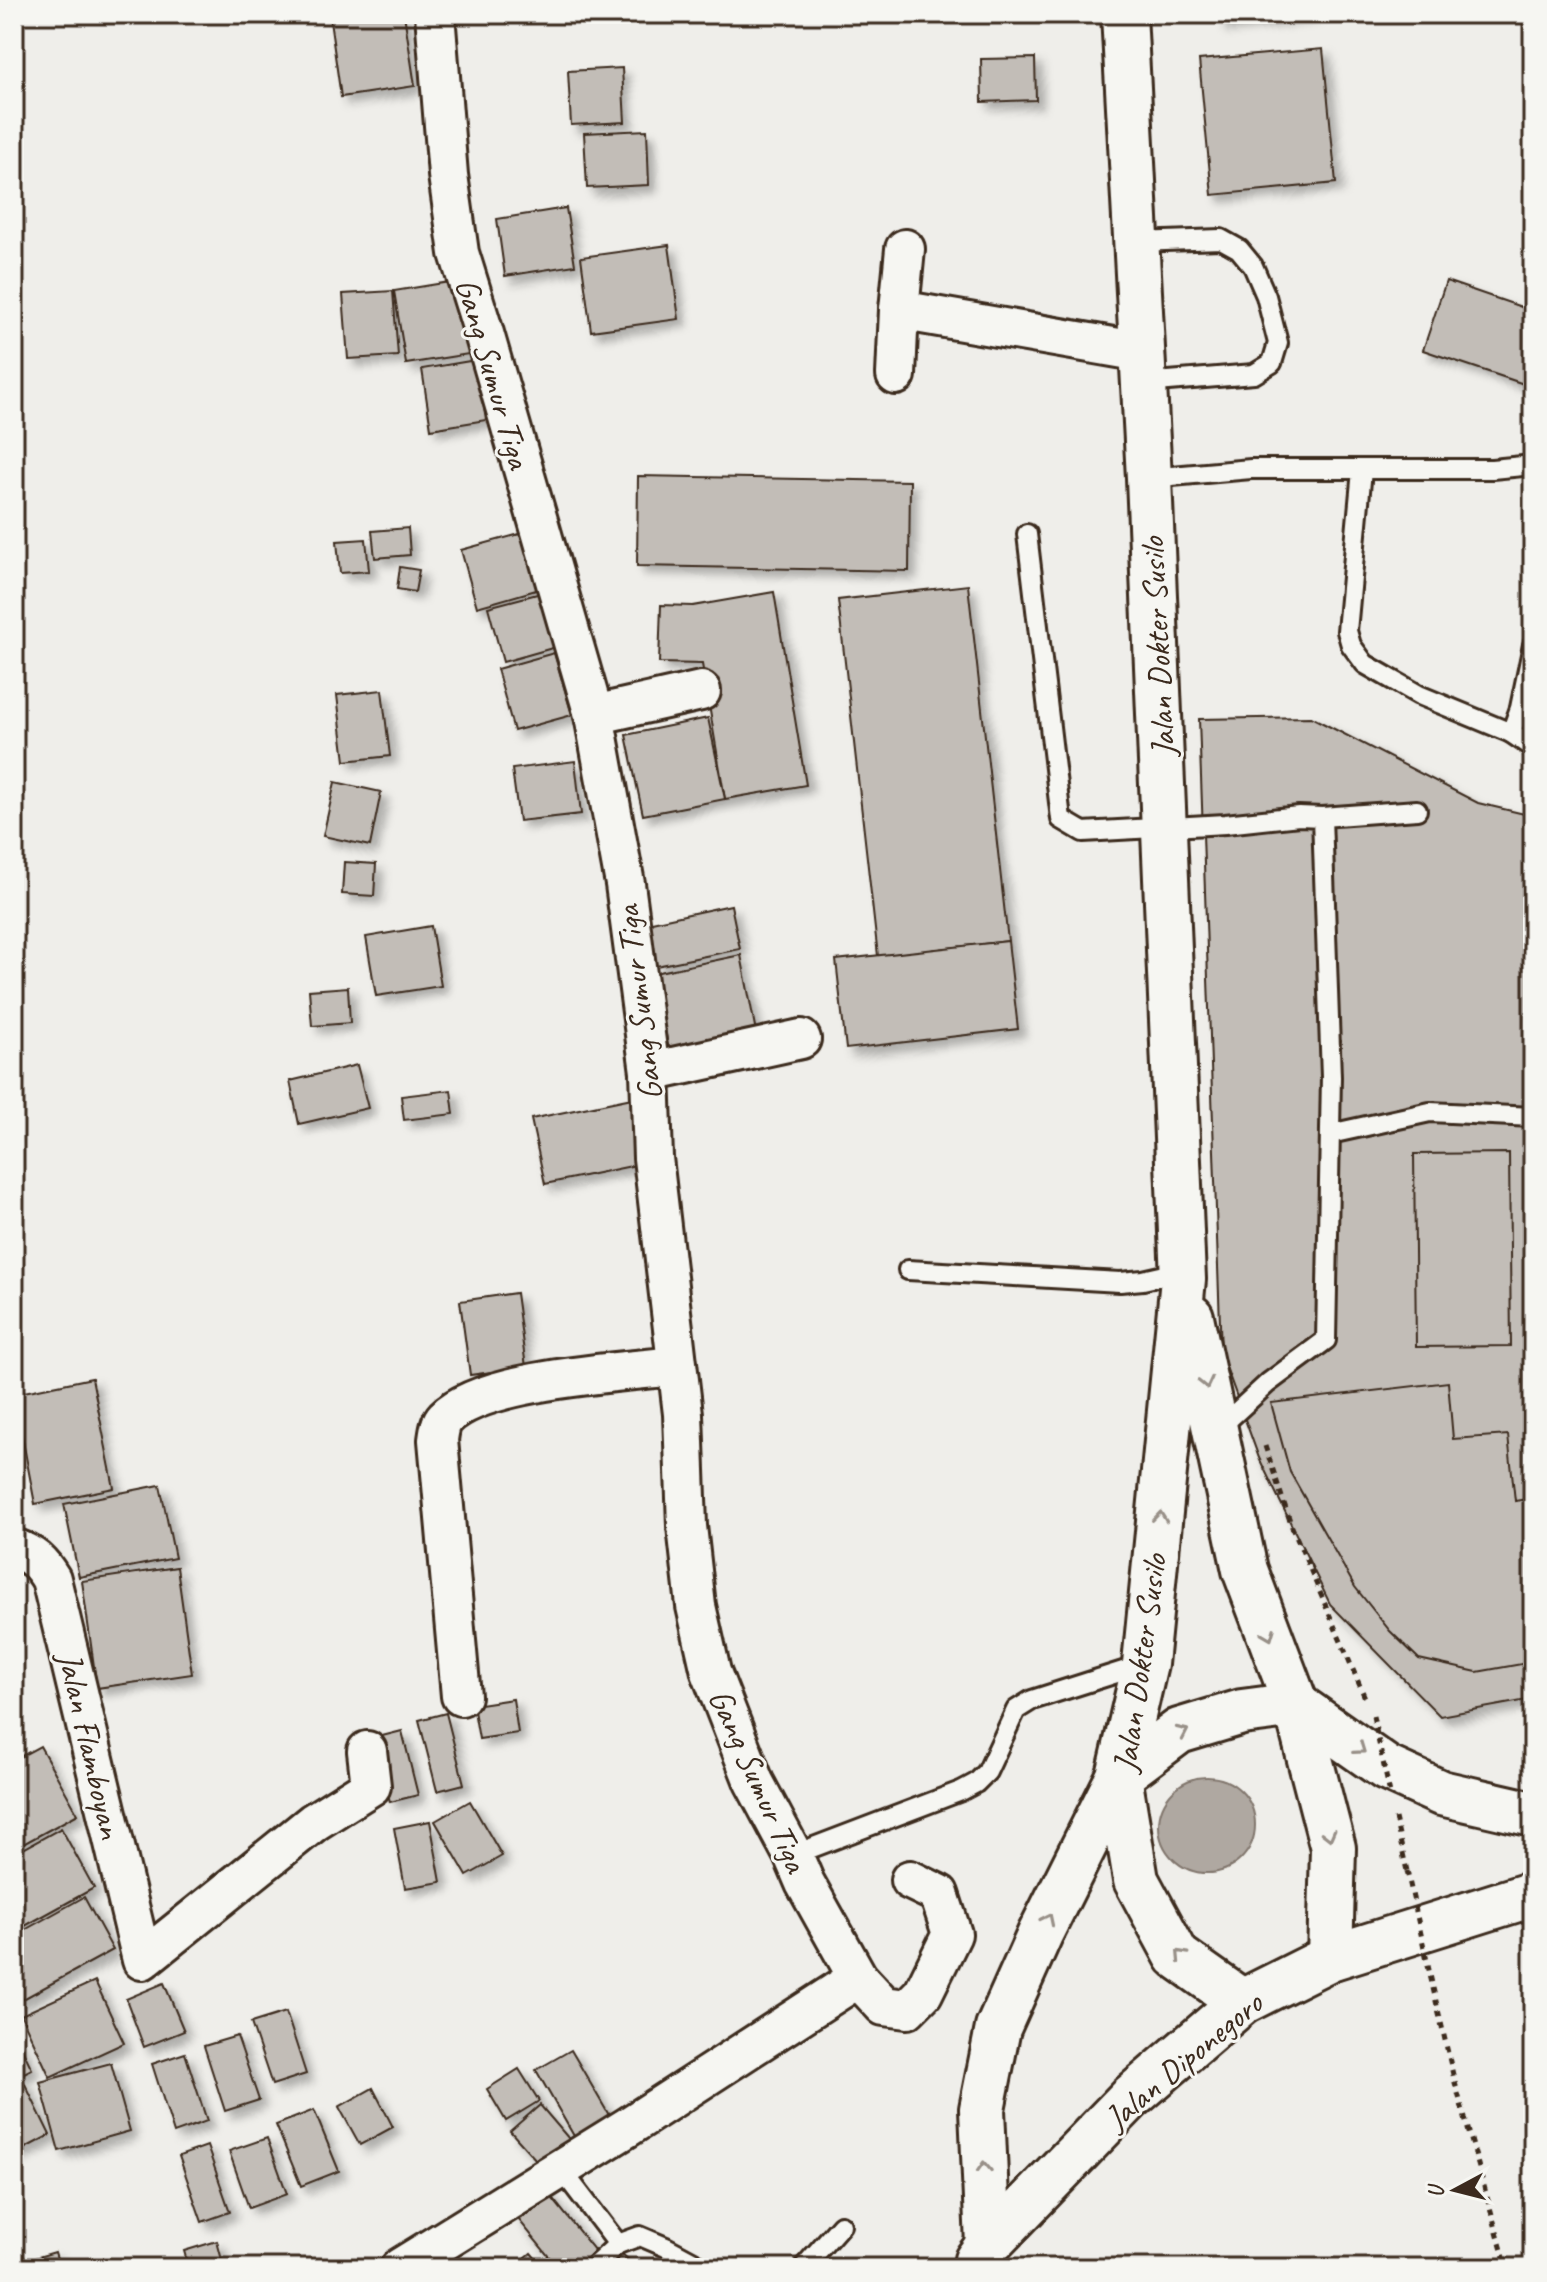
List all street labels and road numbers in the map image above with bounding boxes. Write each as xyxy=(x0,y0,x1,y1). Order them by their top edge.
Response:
street label: Gang Sumur Tiga xyxy=(446,273,542,475)
street label: Jalan Dokter Susilo xyxy=(1130,534,1185,760)
street label: Gang Sumur Tiga xyxy=(605,901,672,1103)
street label: Jalan Dokter Susilo xyxy=(1103,1549,1176,1777)
street label: Jalan Flamboyan xyxy=(48,1646,133,1844)
street label: Gang Sumur Tiga xyxy=(699,1682,819,1881)
street label: Jalan Diponegoro xyxy=(1094,1980,1273,2140)

